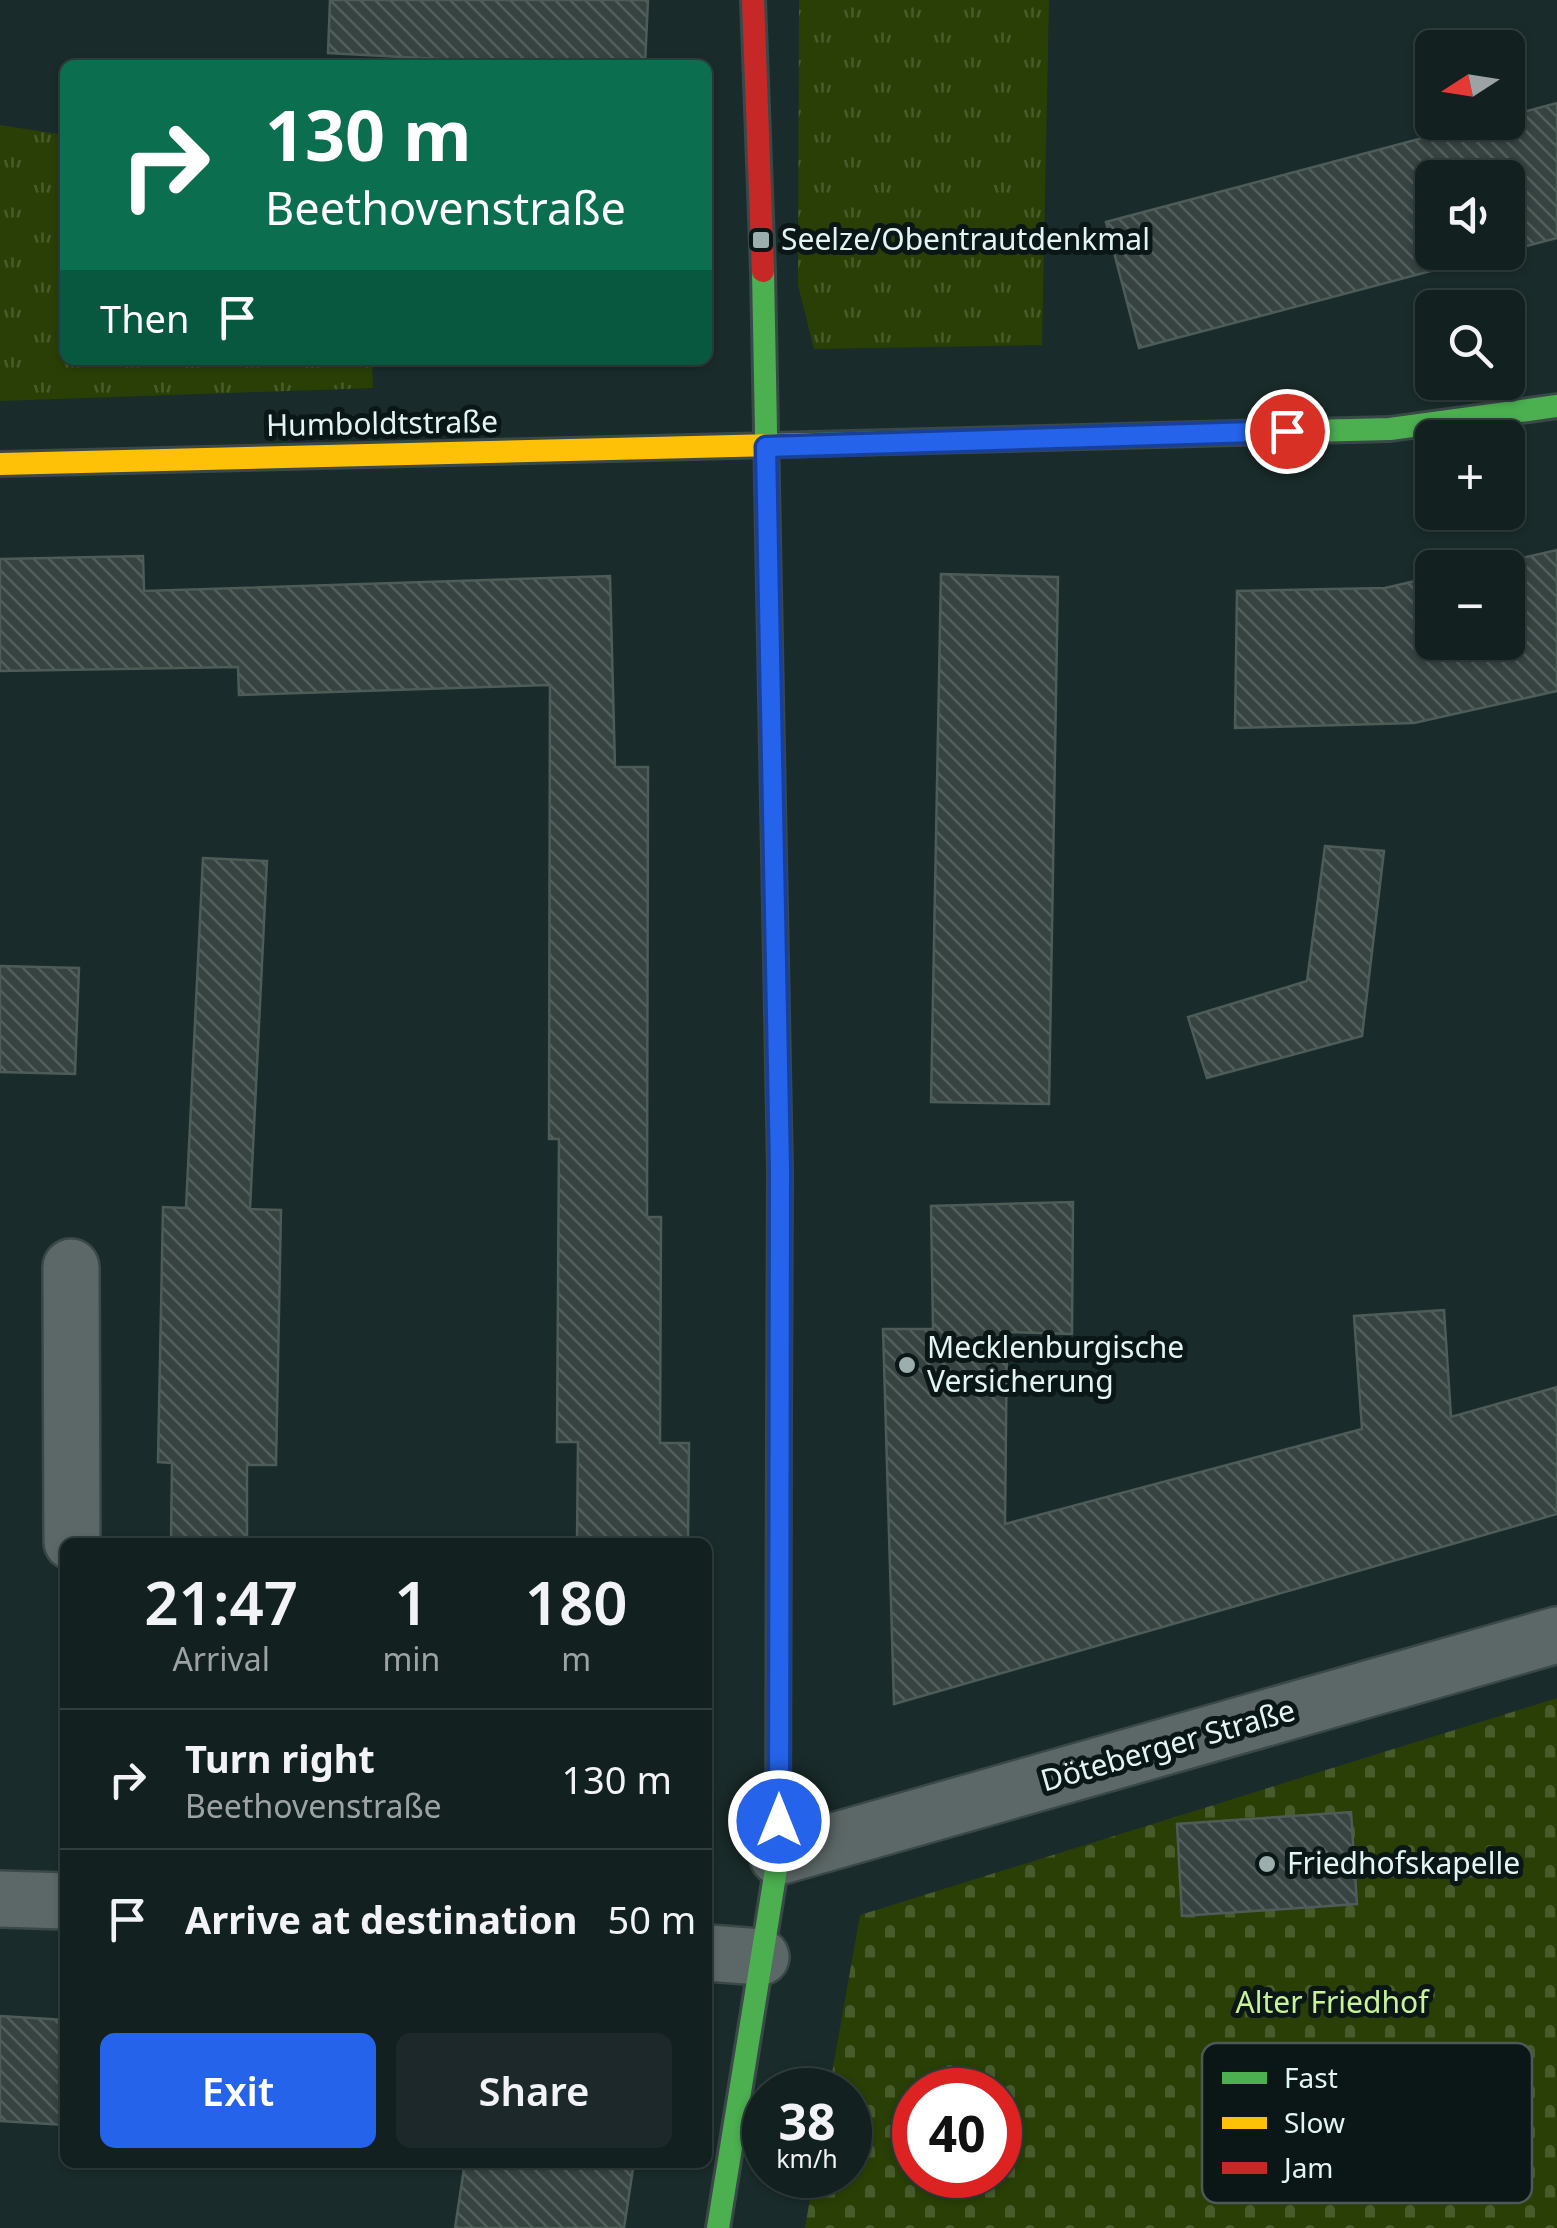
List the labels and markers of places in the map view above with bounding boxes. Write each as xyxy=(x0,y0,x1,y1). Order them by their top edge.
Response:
place label: Seelze/Obentrautdenkmal xyxy=(781,218,1150,259)
marker: Seelze/Obentrautdenkmal xyxy=(750,229,772,251)
pin xyxy=(1245,389,1330,474)
place label: Mecklenburgische Versicherung xyxy=(927,1326,1184,1401)
marker: Mecklenburgische Versicherung xyxy=(896,1354,918,1376)
place label: Friedhofskapelle xyxy=(1287,1842,1520,1883)
marker: Friedhofskapelle xyxy=(1256,1853,1278,1875)

